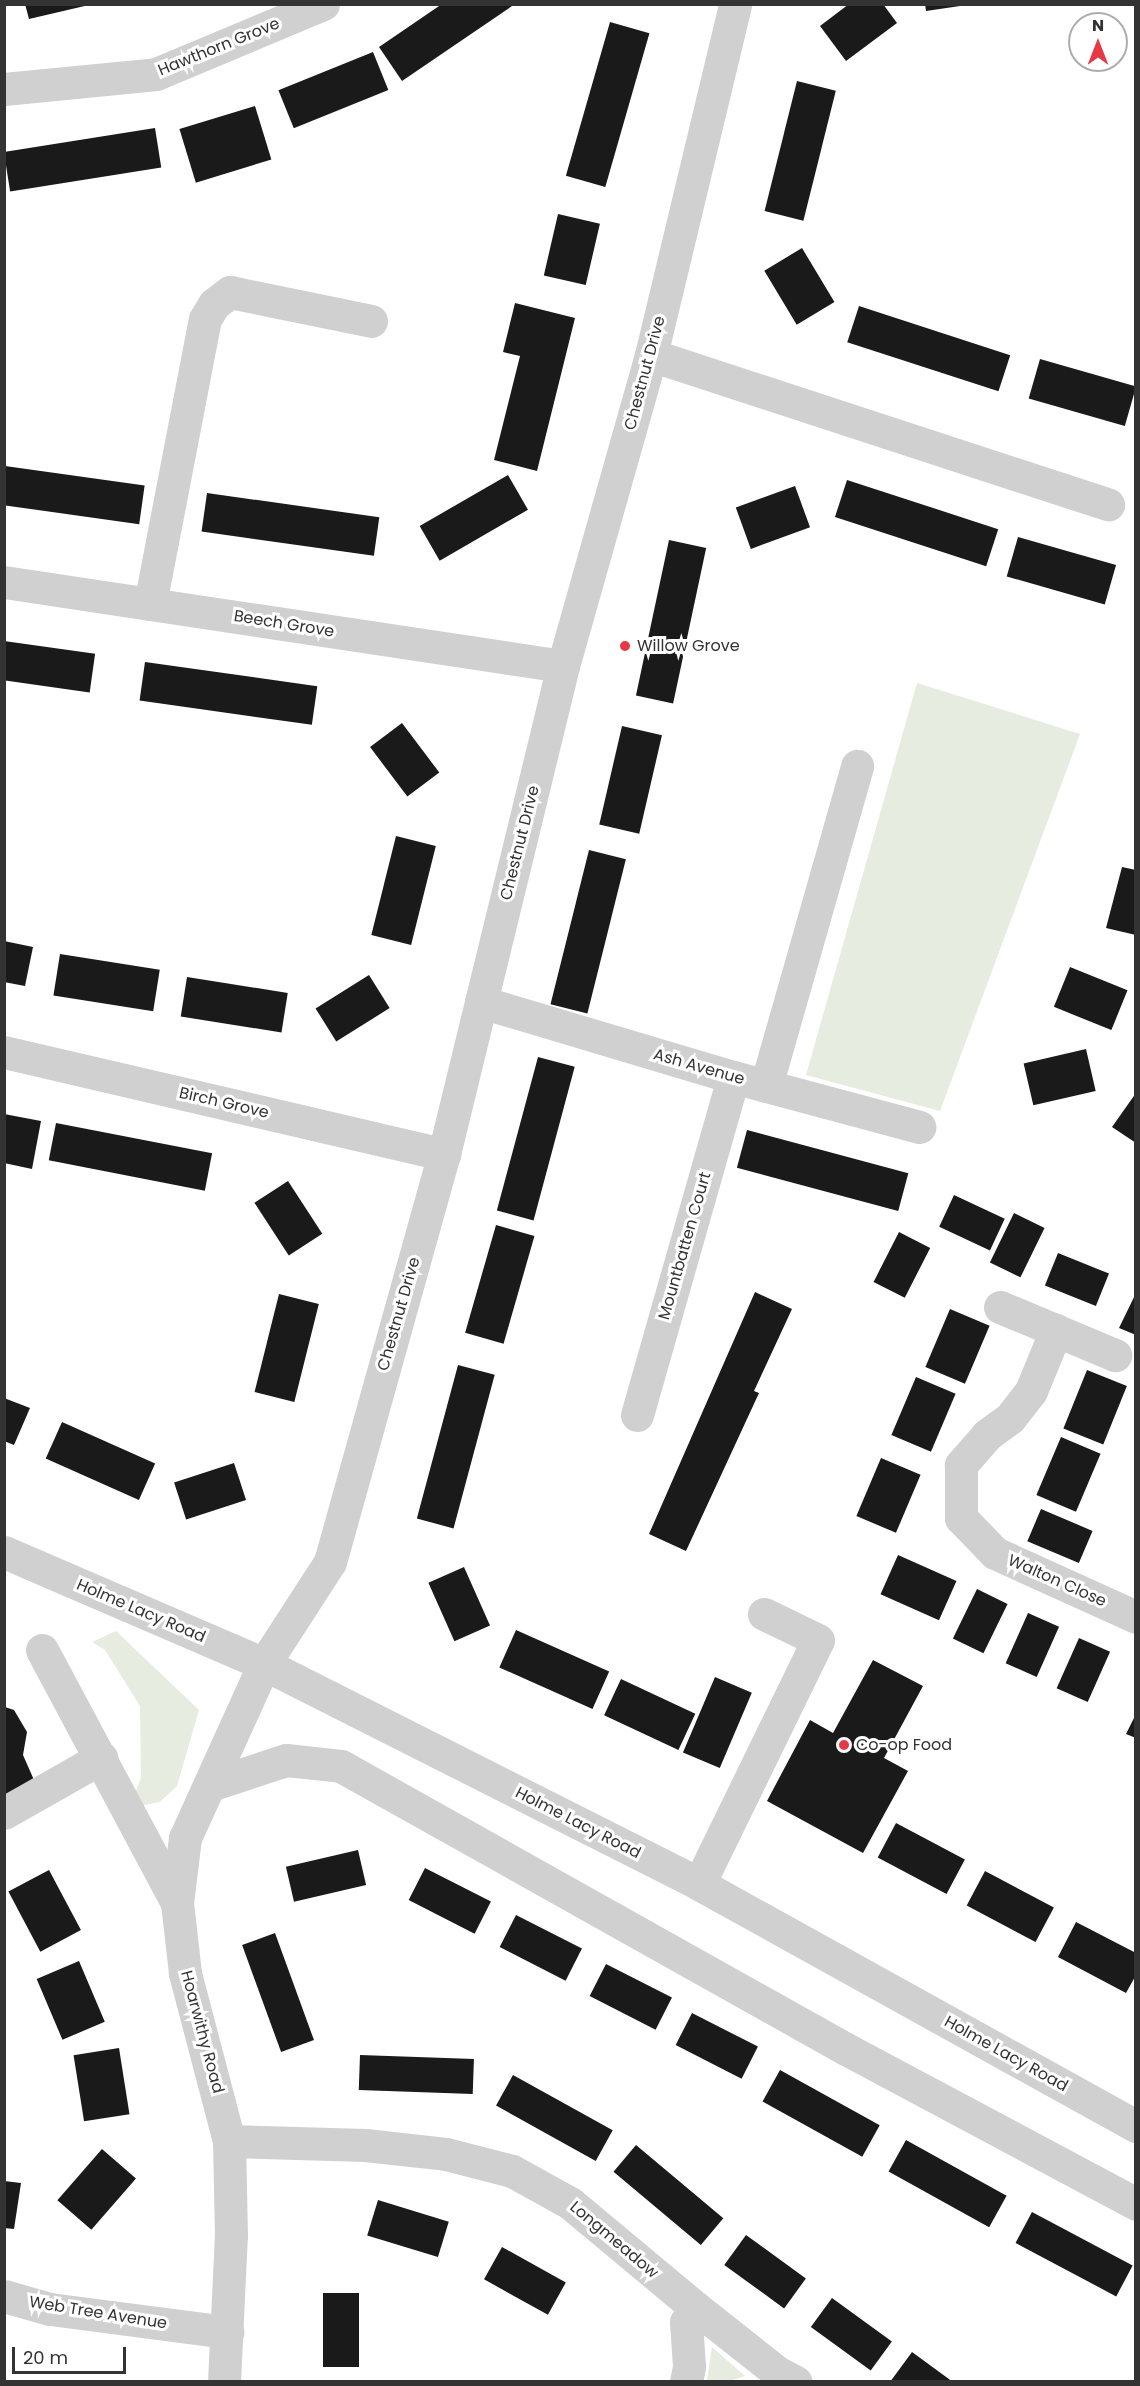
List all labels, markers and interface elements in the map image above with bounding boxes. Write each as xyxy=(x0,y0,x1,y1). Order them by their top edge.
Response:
north arrow xyxy=(1068,12,1128,72)
street label: Hawthorn Grove xyxy=(155,14,283,80)
text: N xyxy=(1092,14,1104,37)
street label: Chestnut Drive xyxy=(621,314,669,432)
street label: Beech Grove xyxy=(232,607,336,641)
place label: Willow Grove xyxy=(637,636,740,656)
marker: Willow Grove xyxy=(618,639,632,653)
street label: Chestnut Drive xyxy=(496,784,544,902)
street label: Ash Avenue xyxy=(651,1045,747,1089)
street label: Birch Grove xyxy=(177,1083,271,1123)
street label: Mountbatten Court xyxy=(655,1170,715,1322)
street label: Chestnut Drive xyxy=(374,1255,424,1373)
street label: Walton Close xyxy=(1005,1551,1109,1611)
street label: Holme Lacy Road xyxy=(74,1575,208,1647)
place label: Co-op Food xyxy=(856,1735,952,1755)
marker: Co-op Food xyxy=(837,1738,851,1752)
street label: Holme Lacy Road xyxy=(512,1783,644,1863)
street label: Hoarwithy Road xyxy=(176,1969,228,2095)
street label: Holme Lacy Road xyxy=(941,2012,1071,2096)
street label: Longmeadow xyxy=(566,2197,662,2283)
street label: Web Tree Avenue xyxy=(28,2293,168,2333)
scale bar xyxy=(15,2335,129,2373)
text: 20 m xyxy=(23,2345,68,2370)

